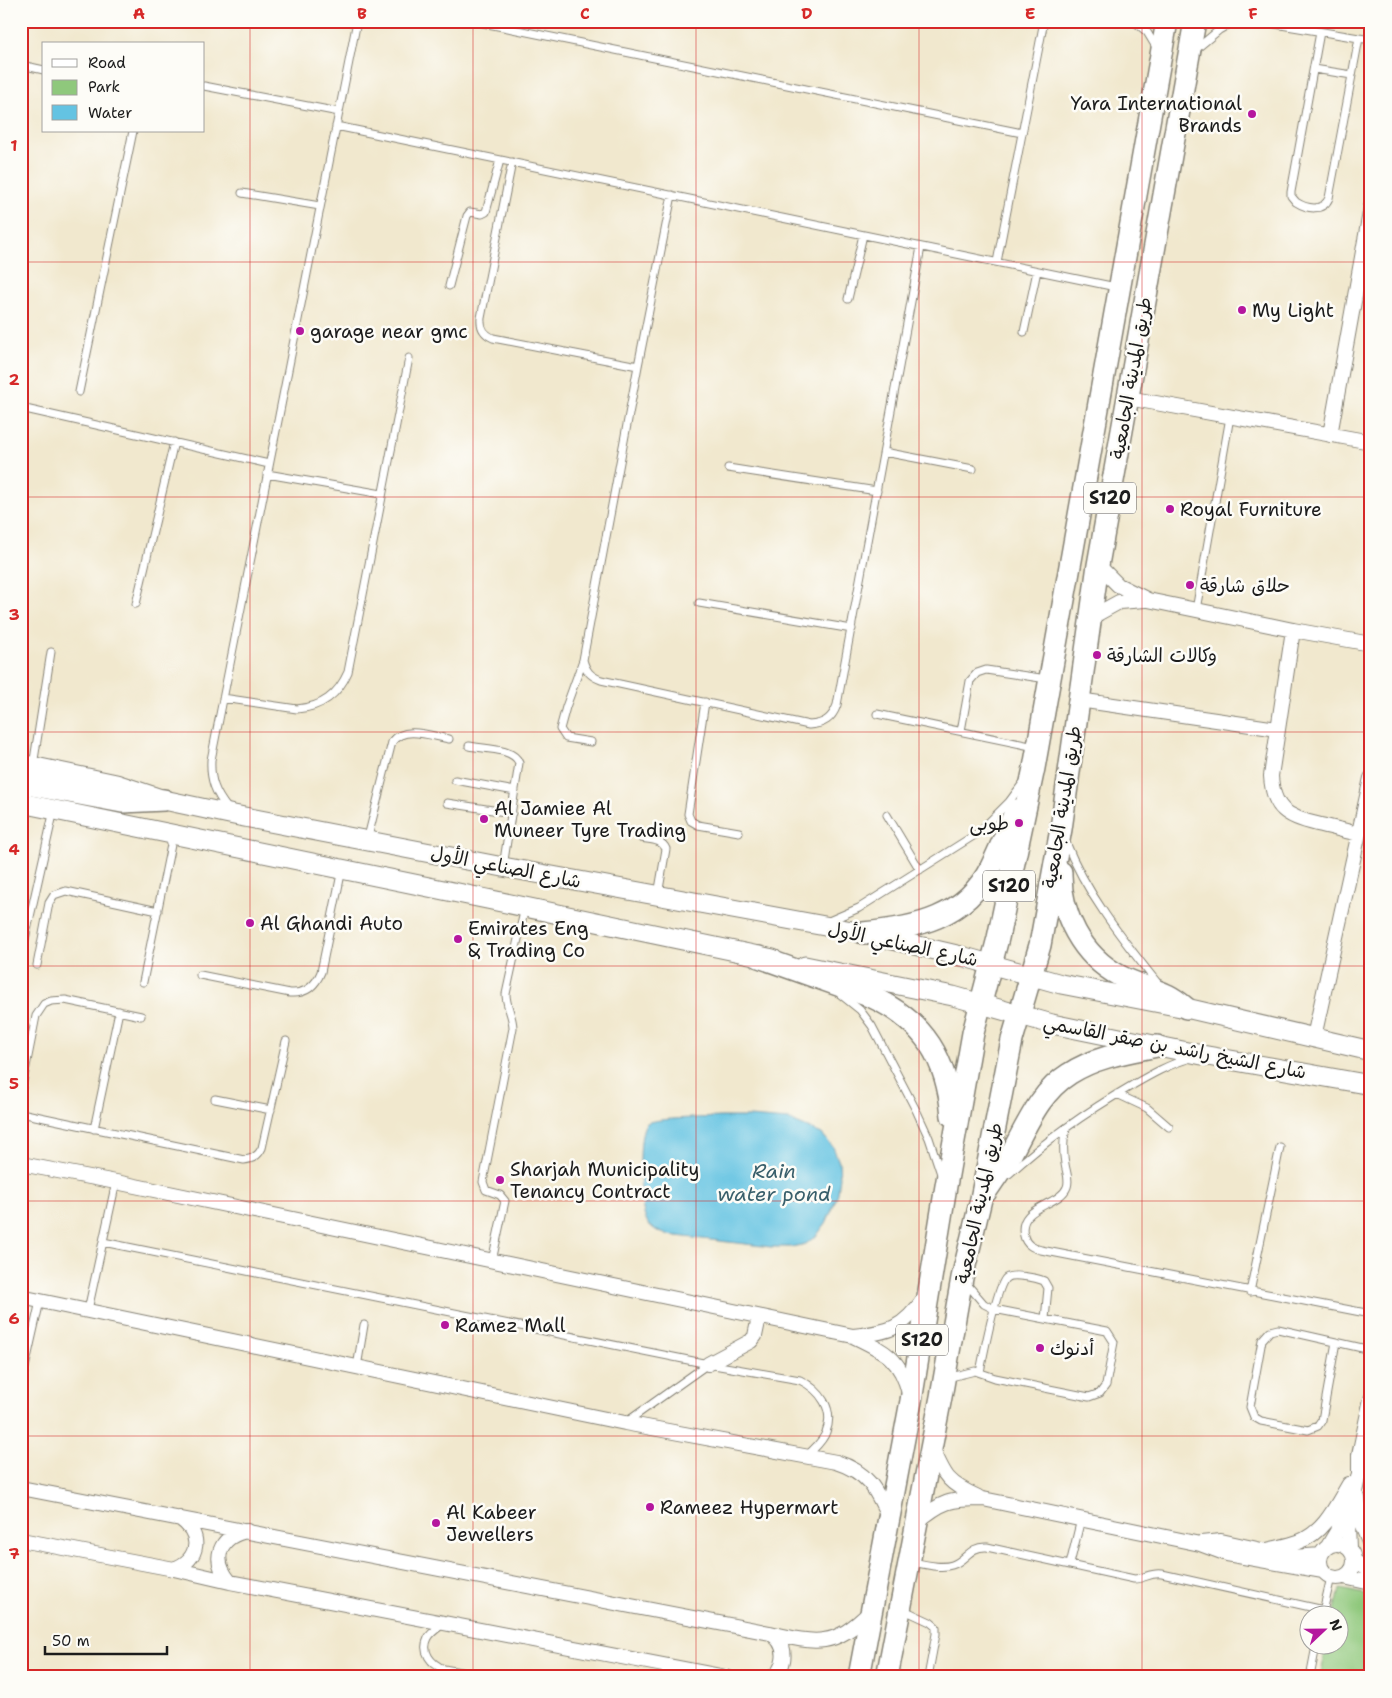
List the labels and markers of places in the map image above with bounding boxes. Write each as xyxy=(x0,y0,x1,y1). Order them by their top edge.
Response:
place label: Yara International Brands xyxy=(1071,91,1242,138)
marker: Yara International Brands xyxy=(1246,108,1258,120)
place label: My Light xyxy=(1252,298,1334,323)
marker: My Light xyxy=(1236,304,1248,316)
place label: garage near gmc xyxy=(310,319,468,344)
marker: garage near gmc xyxy=(294,325,306,337)
place label: Royal Furniture xyxy=(1180,497,1322,522)
marker: Royal Furniture xyxy=(1164,503,1176,515)
place label: حلاق شارقة xyxy=(1200,573,1290,598)
marker: حلاق شارقة xyxy=(1184,579,1196,591)
place label: وكالات الشارقة xyxy=(1107,643,1217,668)
marker: وكالات الشارقة xyxy=(1091,649,1103,661)
place label: Al Jamiee Al Muneer Tyre Trading xyxy=(494,796,686,843)
place label: طوبى xyxy=(970,811,1009,836)
marker: Al Jamiee Al Muneer Tyre Trading xyxy=(478,813,490,825)
marker: طوبى xyxy=(1013,817,1025,829)
place label: Al Ghandi Auto xyxy=(260,911,403,936)
place label: Emirates Eng & Trading Co xyxy=(468,916,589,963)
marker: Al Ghandi Auto xyxy=(244,917,256,929)
marker: Emirates Eng & Trading Co xyxy=(452,933,464,945)
place label: Sharjah Municipality Tenancy Contract xyxy=(510,1157,699,1204)
marker: Sharjah Municipality Tenancy Contract xyxy=(494,1174,506,1186)
place label: Ramez Mall xyxy=(455,1313,566,1338)
marker: Ramez Mall xyxy=(439,1319,451,1331)
place label: أدنوك xyxy=(1050,1336,1094,1361)
marker: أدنوك xyxy=(1034,1342,1046,1354)
place label: Rameez Hypermart xyxy=(660,1495,839,1520)
place label: Al Kabeer Jewellers xyxy=(446,1500,537,1547)
marker: Rameez Hypermart xyxy=(644,1501,656,1513)
marker: Al Kabeer Jewellers xyxy=(430,1517,442,1529)

